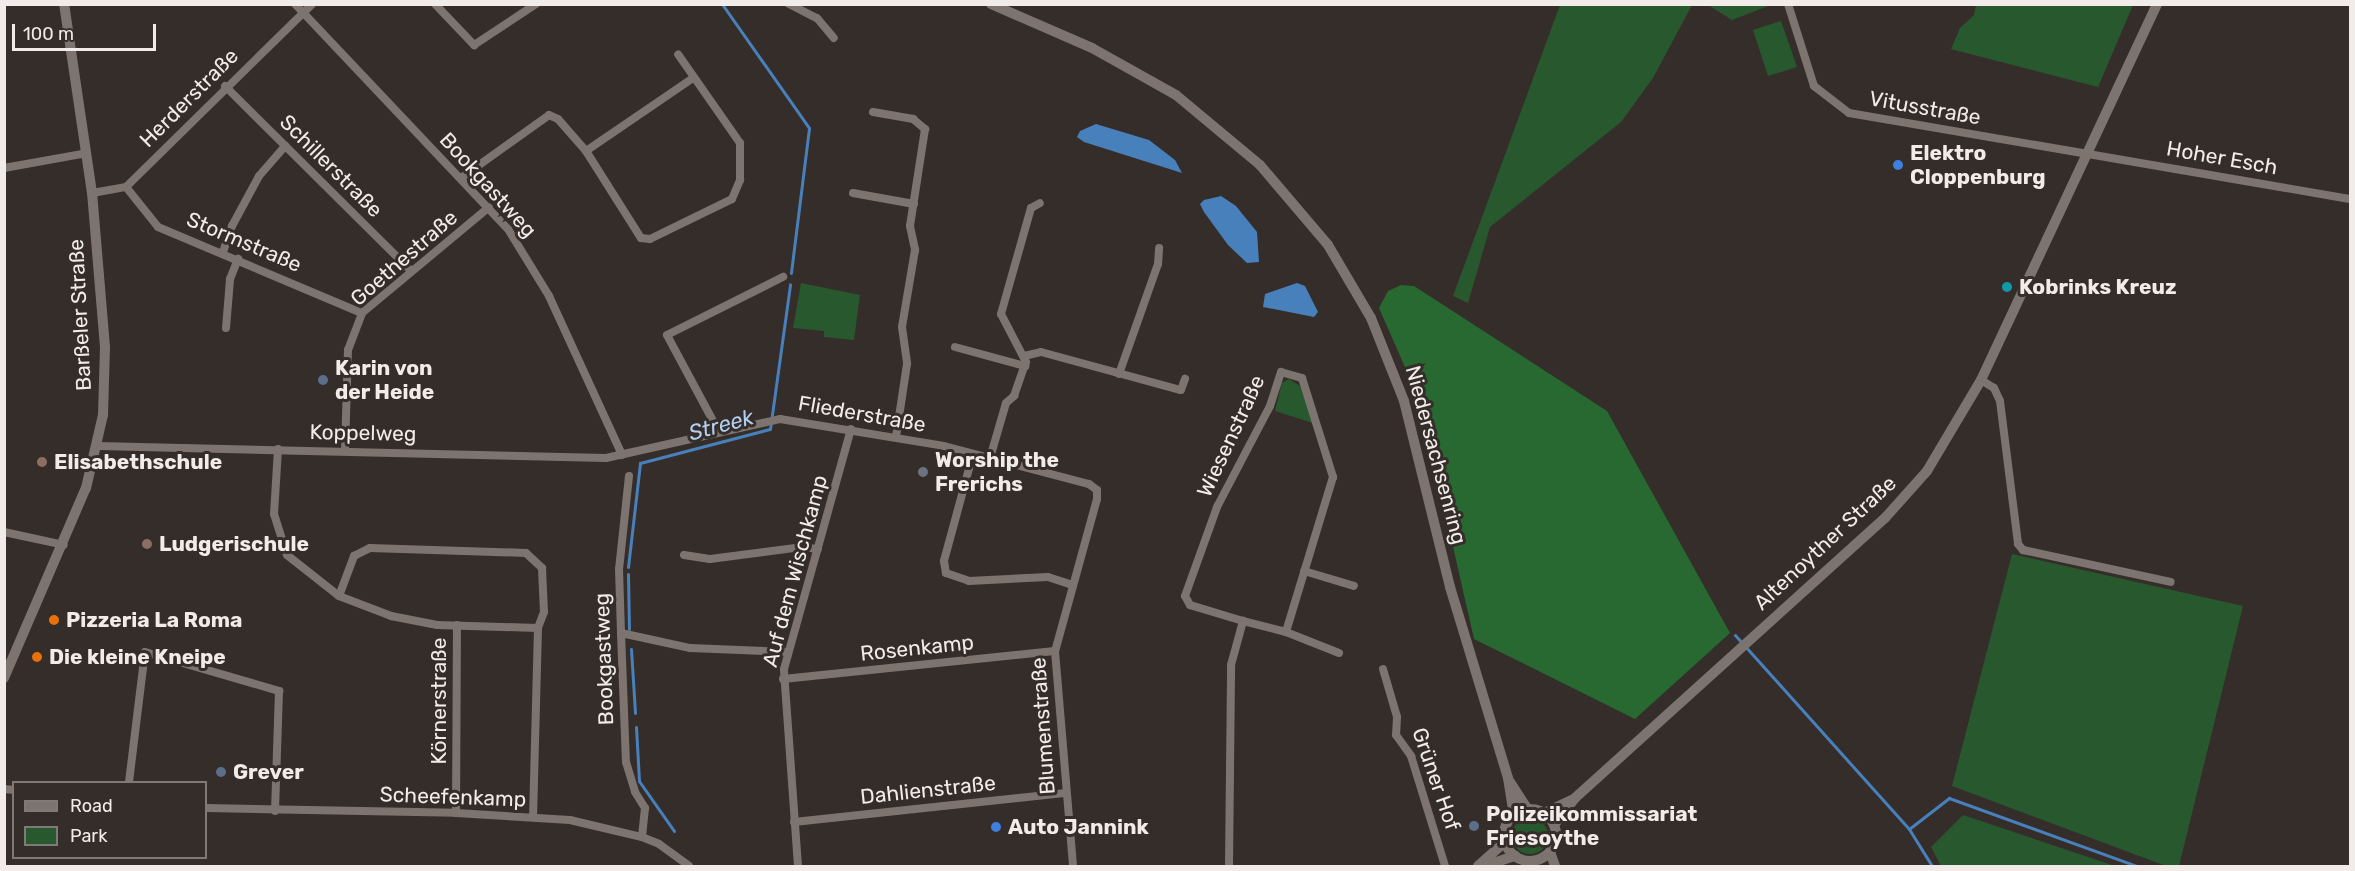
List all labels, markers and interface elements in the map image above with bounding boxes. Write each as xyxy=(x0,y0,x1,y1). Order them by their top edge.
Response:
scale bar xyxy=(15,12,159,50)
text: 100 m xyxy=(23,23,74,45)
street label: Herderstraße xyxy=(134,43,244,153)
street label: Vitusstraße xyxy=(1867,86,1983,130)
street label: Schillerstraße xyxy=(274,109,388,223)
street label: Bookgastweg xyxy=(434,127,542,243)
street label: Hoher Esch xyxy=(2164,136,2280,180)
place label: Elektro Cloppenburg xyxy=(1910,140,2046,190)
marker: Elektro Cloppenburg xyxy=(1891,158,1905,172)
street label: Goethestraße xyxy=(345,205,463,311)
street label: Stormstraße xyxy=(183,206,305,278)
street label: Barßeler Straße xyxy=(63,238,97,392)
place label: Kobrinks Kreuz xyxy=(2019,274,2176,300)
marker: Kobrinks Kreuz xyxy=(2000,280,2014,294)
place label: Karin von der Heide xyxy=(335,355,435,405)
street label: Niedersachsenring xyxy=(1400,363,1472,547)
street label: Wiesenstraße xyxy=(1192,371,1270,501)
marker: Karin von der Heide xyxy=(316,373,330,387)
street label: Fliederstraße xyxy=(796,390,928,438)
water label: Streek xyxy=(686,404,756,446)
street label: Koppelweg xyxy=(309,419,417,447)
place label: Worship the Frerichs xyxy=(935,447,1059,497)
place label: Elisabethschule xyxy=(54,449,222,475)
marker: Elisabethschule xyxy=(35,455,49,469)
marker: Worship the Frerichs xyxy=(916,465,930,479)
street label: Altenoyther Straße xyxy=(1748,470,1902,616)
street label: Auf dem Wischkamp xyxy=(757,472,833,670)
place label: Ludgerischule xyxy=(159,531,309,557)
marker: Ludgerischule xyxy=(140,537,154,551)
street label: Bookgastweg xyxy=(589,592,619,726)
place label: Pizzeria La Roma xyxy=(66,607,242,633)
marker: Pizzeria La Roma xyxy=(47,613,61,627)
street label: Rosenkamp xyxy=(859,629,975,667)
street label: Körnerstraße xyxy=(426,638,452,764)
place label: Die kleine Kneipe xyxy=(49,644,226,670)
marker: Die kleine Kneipe xyxy=(30,650,44,664)
street label: Blumenstraße xyxy=(1026,657,1060,795)
street label: Grüner Hof xyxy=(1407,724,1465,834)
place label: Grever xyxy=(233,759,304,785)
marker: Grever xyxy=(214,765,228,779)
street label: Dahlienstraße xyxy=(859,770,997,810)
legend xyxy=(12,781,207,859)
street label: Scheefenkamp xyxy=(379,782,527,812)
text: Road xyxy=(70,795,113,817)
place label: Polizeikommissariat Friesoythe xyxy=(1486,801,1697,851)
place label: Auto Jannink xyxy=(1008,814,1149,840)
marker: Polizeikommissariat Friesoythe xyxy=(1467,819,1481,833)
marker: Auto Jannink xyxy=(989,820,1003,834)
text: Park xyxy=(70,825,107,847)

